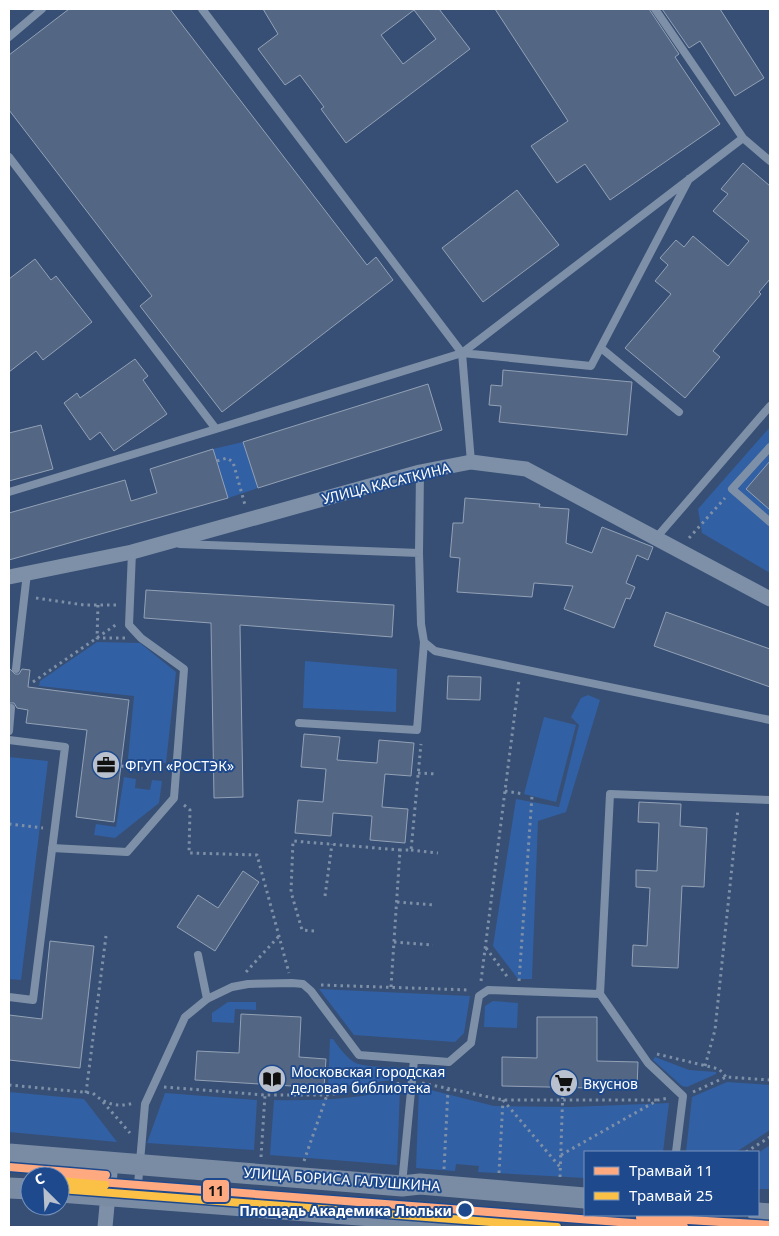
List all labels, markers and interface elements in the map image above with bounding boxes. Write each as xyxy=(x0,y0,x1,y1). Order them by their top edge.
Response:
street label: УЛИЦА КАСАТКИНА xyxy=(320,458,452,508)
office icon: ФГУП «РОСТЭК» xyxy=(91,750,121,780)
place label: ФГУП «РОСТЭК» xyxy=(125,756,234,775)
place label: Московская городская деловая библиотека xyxy=(291,1062,445,1097)
library icon: Московская городская деловая библиотека xyxy=(257,1064,287,1094)
supermarket icon: Вкуснов xyxy=(549,1068,579,1098)
place label: Вкуснов xyxy=(583,1074,638,1093)
legend xyxy=(584,1151,759,1216)
text: Трамвай 11 xyxy=(629,1160,713,1180)
street label: УЛИЦА БОРИСА ГАЛУШКИНА xyxy=(243,1163,441,1195)
north arrow xyxy=(20,1166,70,1216)
text: С xyxy=(32,1168,47,1189)
line badge: 11 xyxy=(202,1179,230,1203)
text: 11 xyxy=(208,1181,224,1200)
text: Трамвай 25 xyxy=(629,1185,713,1205)
place label: Площадь Академика Люльки xyxy=(239,1201,452,1220)
marker: Площадь Академика Люльки xyxy=(456,1201,474,1219)

